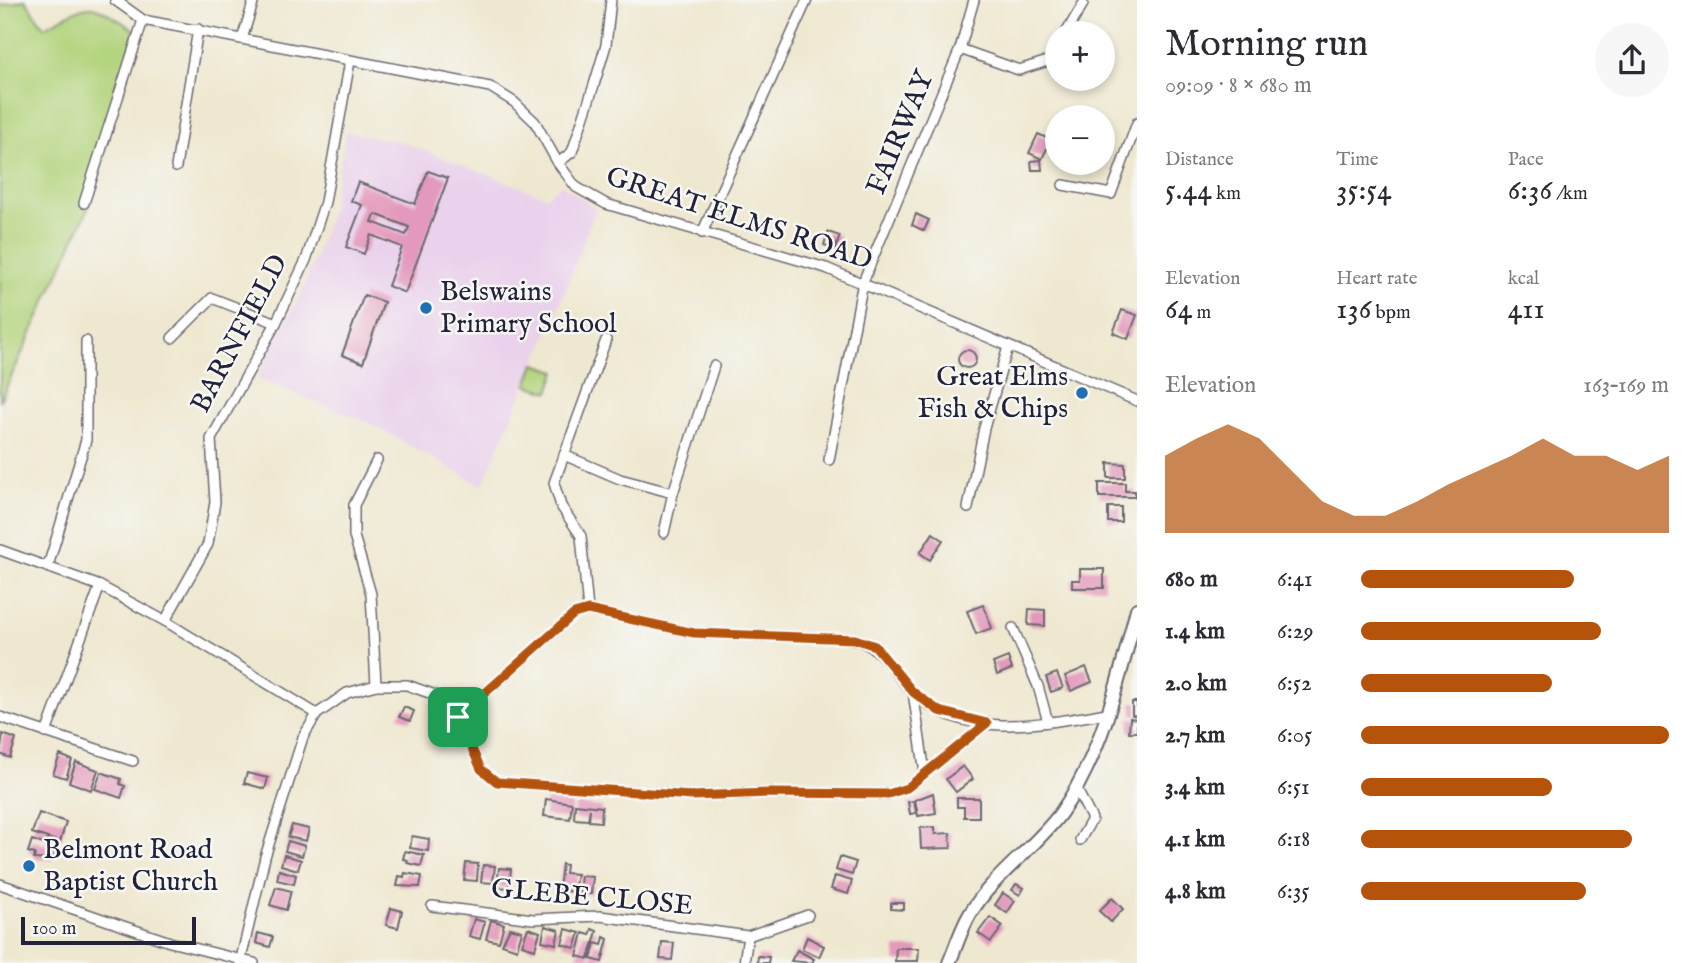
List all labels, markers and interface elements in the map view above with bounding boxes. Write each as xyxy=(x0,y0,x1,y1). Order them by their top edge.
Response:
map controls xyxy=(1045,21,1115,175)
button: + xyxy=(1045,21,1115,91)
text: Morning run xyxy=(1165,21,1368,69)
button: share xyxy=(1595,23,1669,97)
street label: FAIRWAY xyxy=(859,64,943,200)
text: 09:09 · 8 × 680 m xyxy=(1165,71,1312,100)
button: − xyxy=(1045,105,1115,175)
text: Distance xyxy=(1165,148,1234,172)
text: Time xyxy=(1336,148,1379,172)
text: Pace xyxy=(1508,148,1544,172)
street label: GREAT ELMS ROAD xyxy=(601,159,877,279)
text: 5.44 xyxy=(1165,172,1212,210)
text: 35:54 xyxy=(1336,172,1392,210)
text: 6:36 xyxy=(1508,172,1552,210)
text: km xyxy=(1212,182,1241,206)
text: /km xyxy=(1552,182,1588,206)
street label: BARNFIELD xyxy=(184,249,296,419)
text: Elevation xyxy=(1165,267,1240,291)
text: Heart rate xyxy=(1336,267,1417,291)
text: kcal xyxy=(1508,267,1539,291)
place label: Belswains Primary School xyxy=(440,275,617,342)
text: 64 xyxy=(1165,291,1192,329)
text: 136 xyxy=(1336,291,1371,329)
text: 411 xyxy=(1508,291,1545,329)
marker: Belswains Primary School xyxy=(418,300,434,316)
text: m xyxy=(1192,301,1211,325)
text: bpm xyxy=(1371,301,1411,325)
place label: Great Elms Fish & Chips xyxy=(917,360,1068,427)
text: Elevation xyxy=(1165,371,1256,400)
text: 163–169 m xyxy=(1583,371,1669,400)
marker: Great Elms Fish & Chips xyxy=(1074,385,1090,401)
text: 680 m xyxy=(1165,565,1218,594)
text: 6:41 xyxy=(1277,565,1313,594)
text: 1.4 km xyxy=(1165,617,1225,646)
text: 6:29 xyxy=(1277,617,1314,646)
text: 2.0 km xyxy=(1165,669,1227,698)
text: 6:52 xyxy=(1277,669,1312,698)
pin xyxy=(428,687,488,747)
icon: arrive xyxy=(439,698,477,736)
text: 2.7 km xyxy=(1165,721,1225,750)
text: 6:05 xyxy=(1277,721,1312,750)
text: 3.4 km xyxy=(1165,773,1225,802)
text: 6:51 xyxy=(1277,773,1310,802)
text: 4.1 km xyxy=(1165,825,1225,854)
text: 6:18 xyxy=(1277,825,1310,854)
place label: Belmont Road Baptist Church xyxy=(43,833,218,900)
marker: Belmont Road Baptist Church xyxy=(21,858,37,874)
street label: GLEBE CLOSE xyxy=(490,872,694,924)
text: 4.8 km xyxy=(1165,877,1226,906)
text: 6:35 xyxy=(1277,877,1310,906)
scale bar xyxy=(21,914,196,946)
text: 100 m xyxy=(32,917,76,941)

